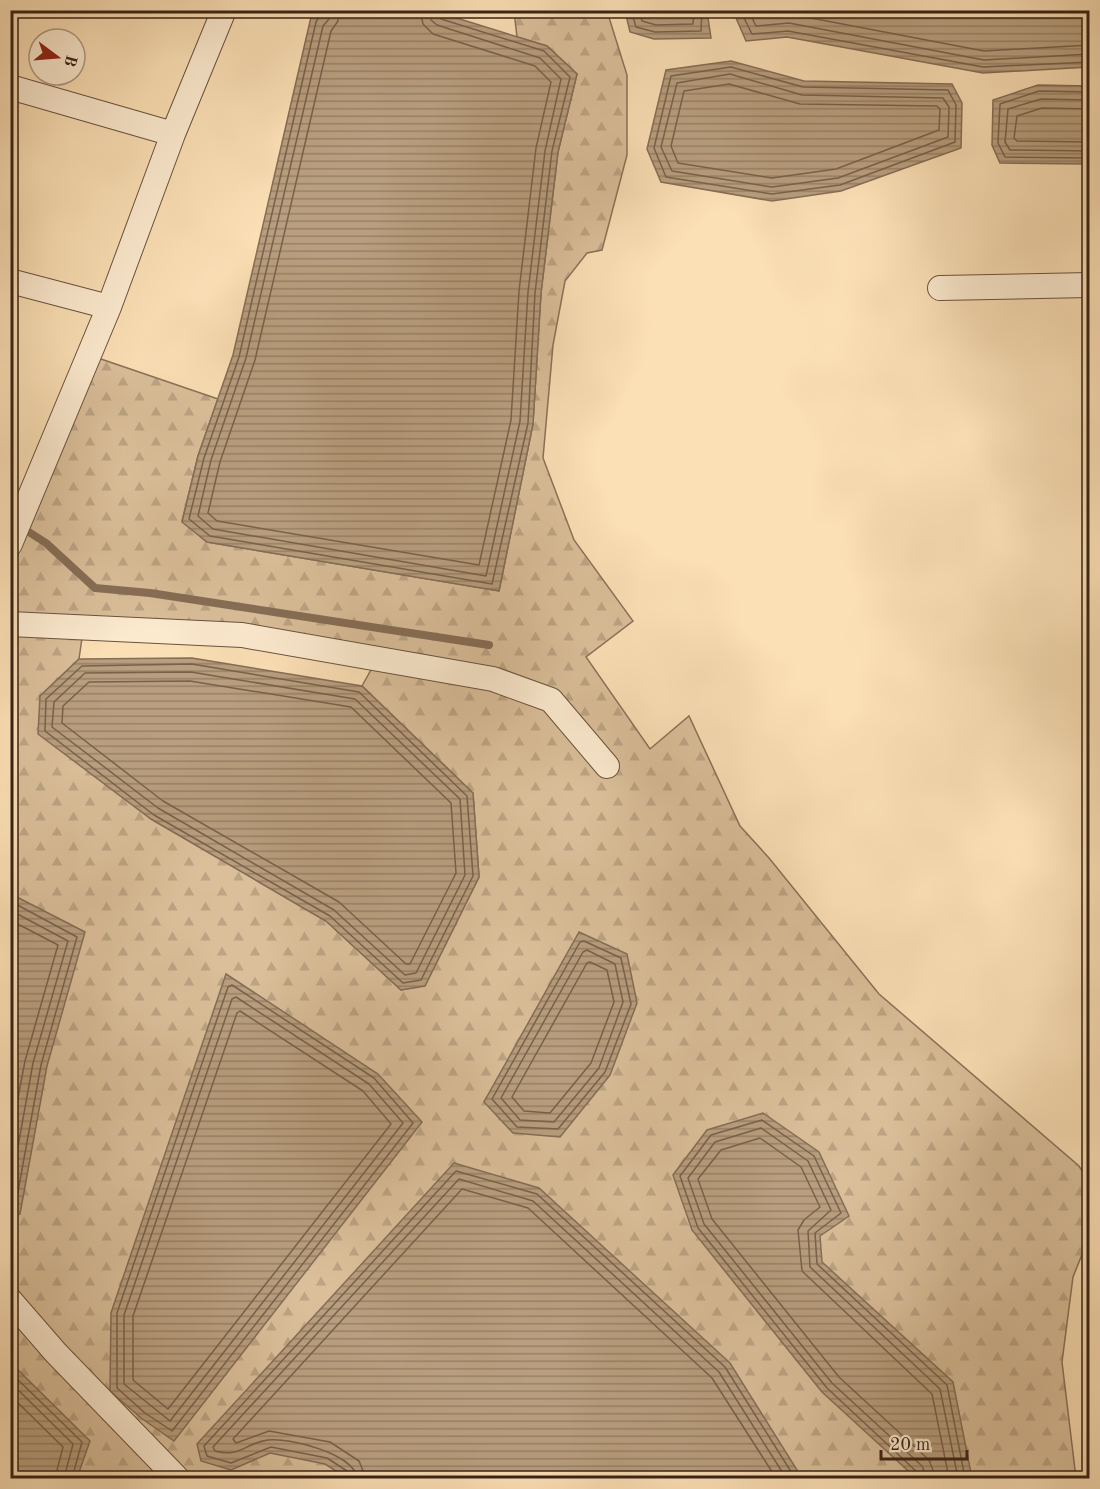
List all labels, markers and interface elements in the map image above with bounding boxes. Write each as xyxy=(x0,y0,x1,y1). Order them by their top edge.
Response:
north arrow xyxy=(27,27,87,87)
text: B xyxy=(60,53,79,68)
scale bar xyxy=(881,1423,966,1461)
text: 20 m xyxy=(890,1436,930,1454)

